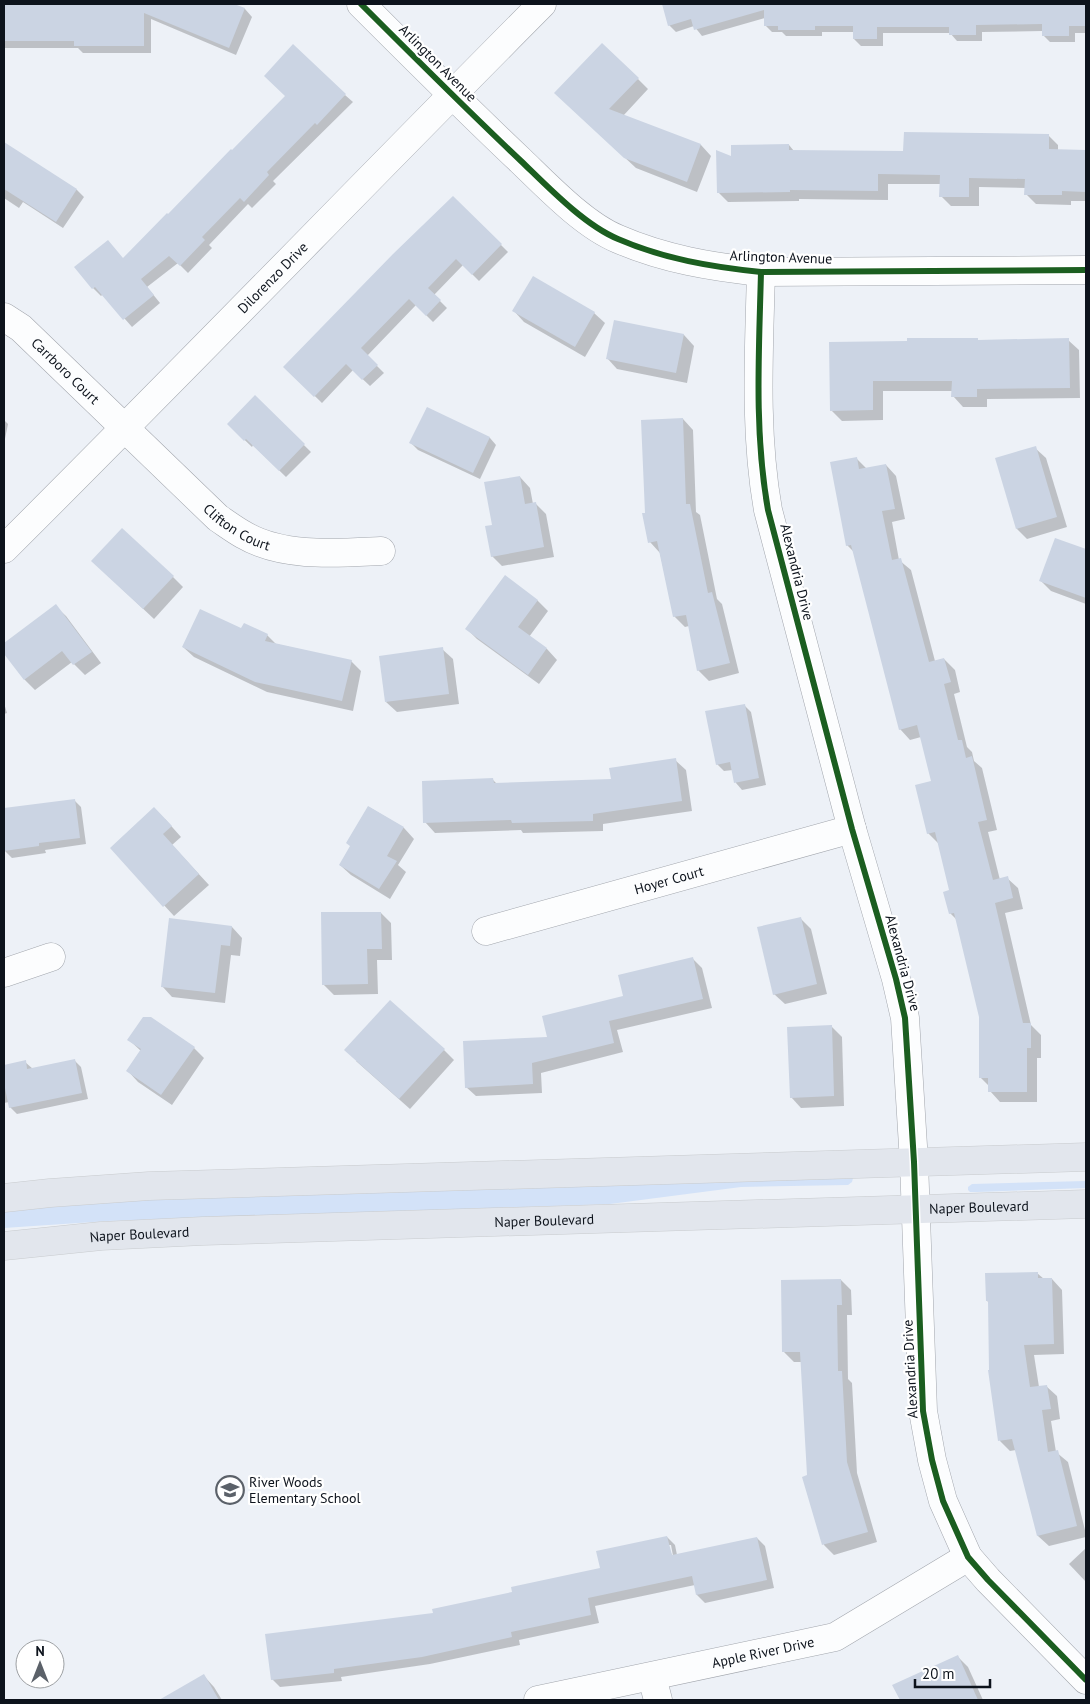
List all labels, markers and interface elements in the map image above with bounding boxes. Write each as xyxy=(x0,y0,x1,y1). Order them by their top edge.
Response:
street label: Arlington Avenue xyxy=(395,20,481,106)
street label: Dilorenzo Drive xyxy=(234,238,312,317)
street label: Arlington Avenue xyxy=(729,246,833,268)
street label: Carrboro Court xyxy=(28,334,104,408)
street label: Clifton Court xyxy=(200,500,273,555)
street label: Alexandria Drive xyxy=(776,522,818,622)
street label: Hoyer Court xyxy=(632,862,706,898)
street label: Alexandria Drive xyxy=(881,913,925,1013)
street label: Naper Boulevard xyxy=(929,1197,1029,1218)
street label: Naper Boulevard xyxy=(494,1210,594,1231)
street label: Naper Boulevard xyxy=(89,1223,190,1246)
street label: Alexandria Drive xyxy=(898,1319,922,1419)
place label: River Woods Elementary School xyxy=(249,1473,361,1507)
school or university icon: River Woods Elementary School xyxy=(215,1475,245,1505)
street label: Apple River Drive xyxy=(710,1633,816,1672)
north arrow xyxy=(15,1639,65,1689)
text: N xyxy=(35,1642,45,1660)
scale bar xyxy=(915,1656,990,1688)
text: 20 m xyxy=(922,1664,955,1683)

